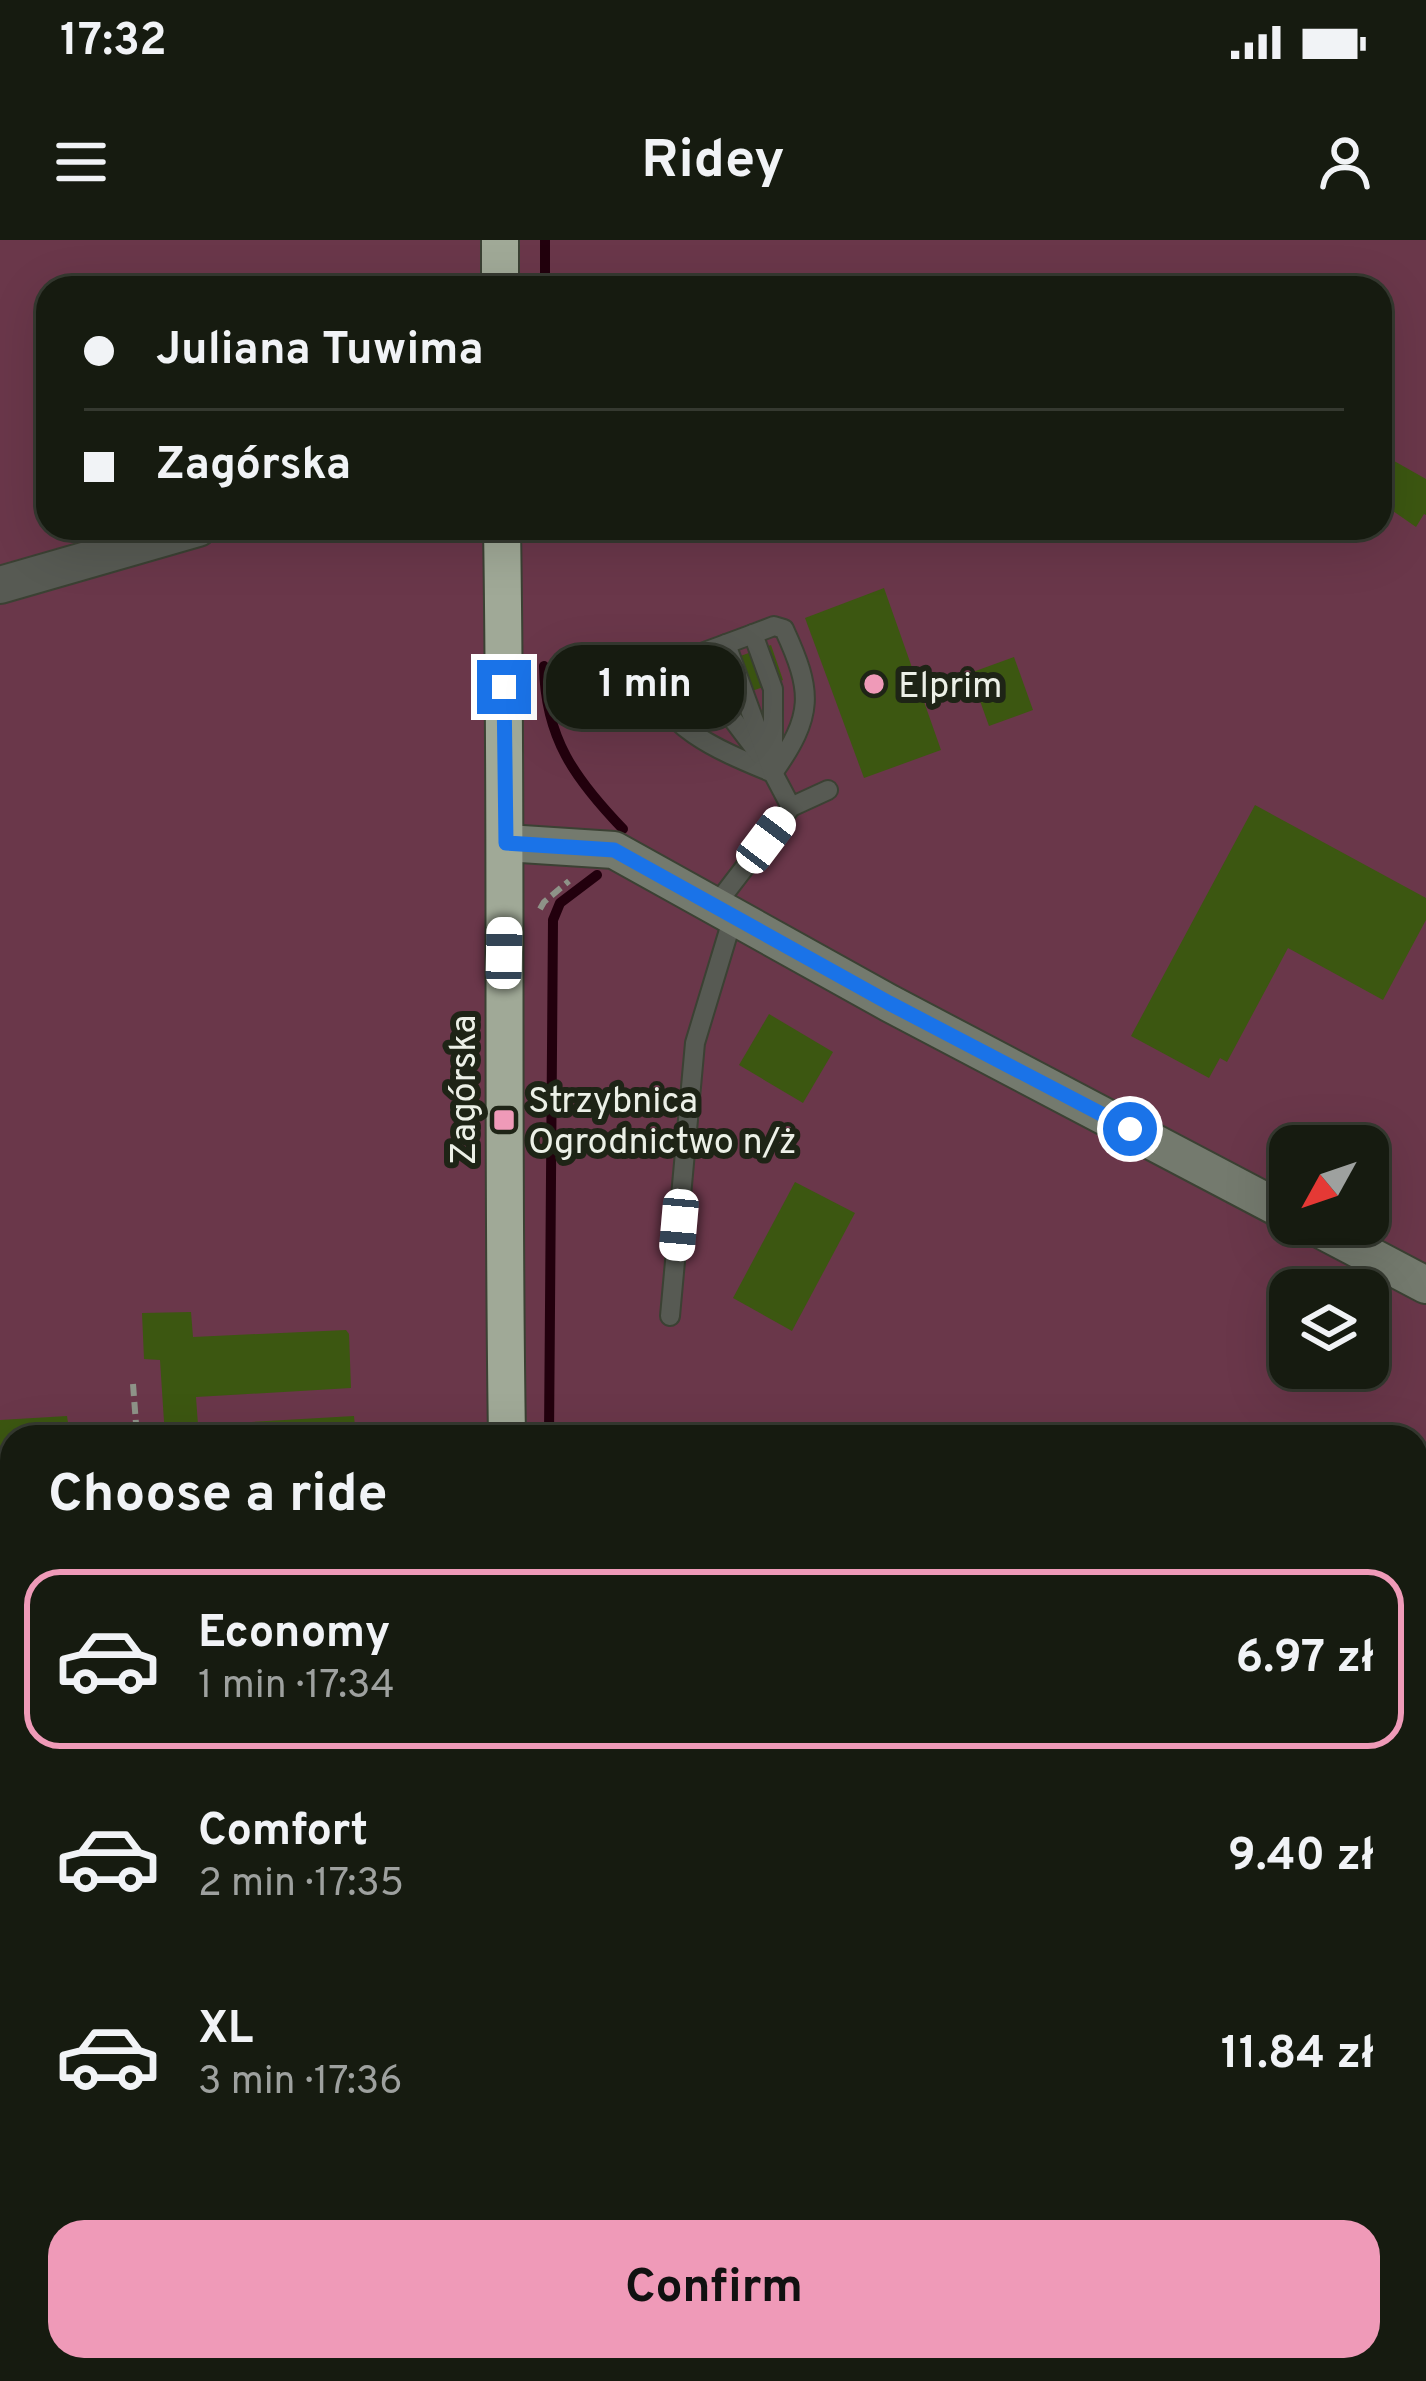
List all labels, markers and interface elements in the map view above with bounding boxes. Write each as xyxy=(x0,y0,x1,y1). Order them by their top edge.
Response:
text: 17:32 xyxy=(60,14,167,71)
text: Ridey xyxy=(641,128,785,197)
icon: menu xyxy=(48,129,114,195)
icon: person xyxy=(1312,129,1378,195)
text: Juliana Tuwima xyxy=(156,323,484,380)
text: Zagórska xyxy=(156,438,351,495)
callout: 1 min xyxy=(546,645,744,729)
route end xyxy=(477,660,531,714)
text: 1 min xyxy=(598,662,692,711)
place label: Elprim xyxy=(898,665,1003,711)
marker: Elprim xyxy=(861,671,887,697)
car xyxy=(730,800,802,880)
car xyxy=(485,917,523,989)
street label: Zagórska xyxy=(443,1015,489,1165)
place label: Strzybnica Ogrodnictwo n/ż xyxy=(528,1080,797,1167)
route start xyxy=(1103,1102,1157,1156)
marker: Strzybnica Ogrodnictwo n/ż xyxy=(491,1107,517,1133)
north arrow xyxy=(1269,1125,1389,1245)
map controls xyxy=(1269,1125,1389,1389)
car xyxy=(658,1188,700,1262)
button: layers xyxy=(1269,1269,1389,1389)
text: Choose a ride xyxy=(48,1462,388,1531)
icon: car xyxy=(54,1605,162,1713)
text: Economy xyxy=(198,1606,390,1663)
text: 6.97 zł xyxy=(1236,1631,1374,1688)
text: 1 min · 17:34 xyxy=(198,1663,395,1712)
icon: car xyxy=(54,1803,162,1911)
text: Comfort xyxy=(198,1804,368,1861)
text: 9.40 zł xyxy=(1228,1829,1374,1886)
text: 2 min · 17:35 xyxy=(198,1861,404,1910)
icon: car xyxy=(54,2001,162,2109)
text: XL xyxy=(198,2002,253,2059)
text: 11.84 zł xyxy=(1221,2027,1374,2084)
text: 3 min · 17:36 xyxy=(198,2059,403,2108)
button: Confirm xyxy=(48,2220,1380,2358)

